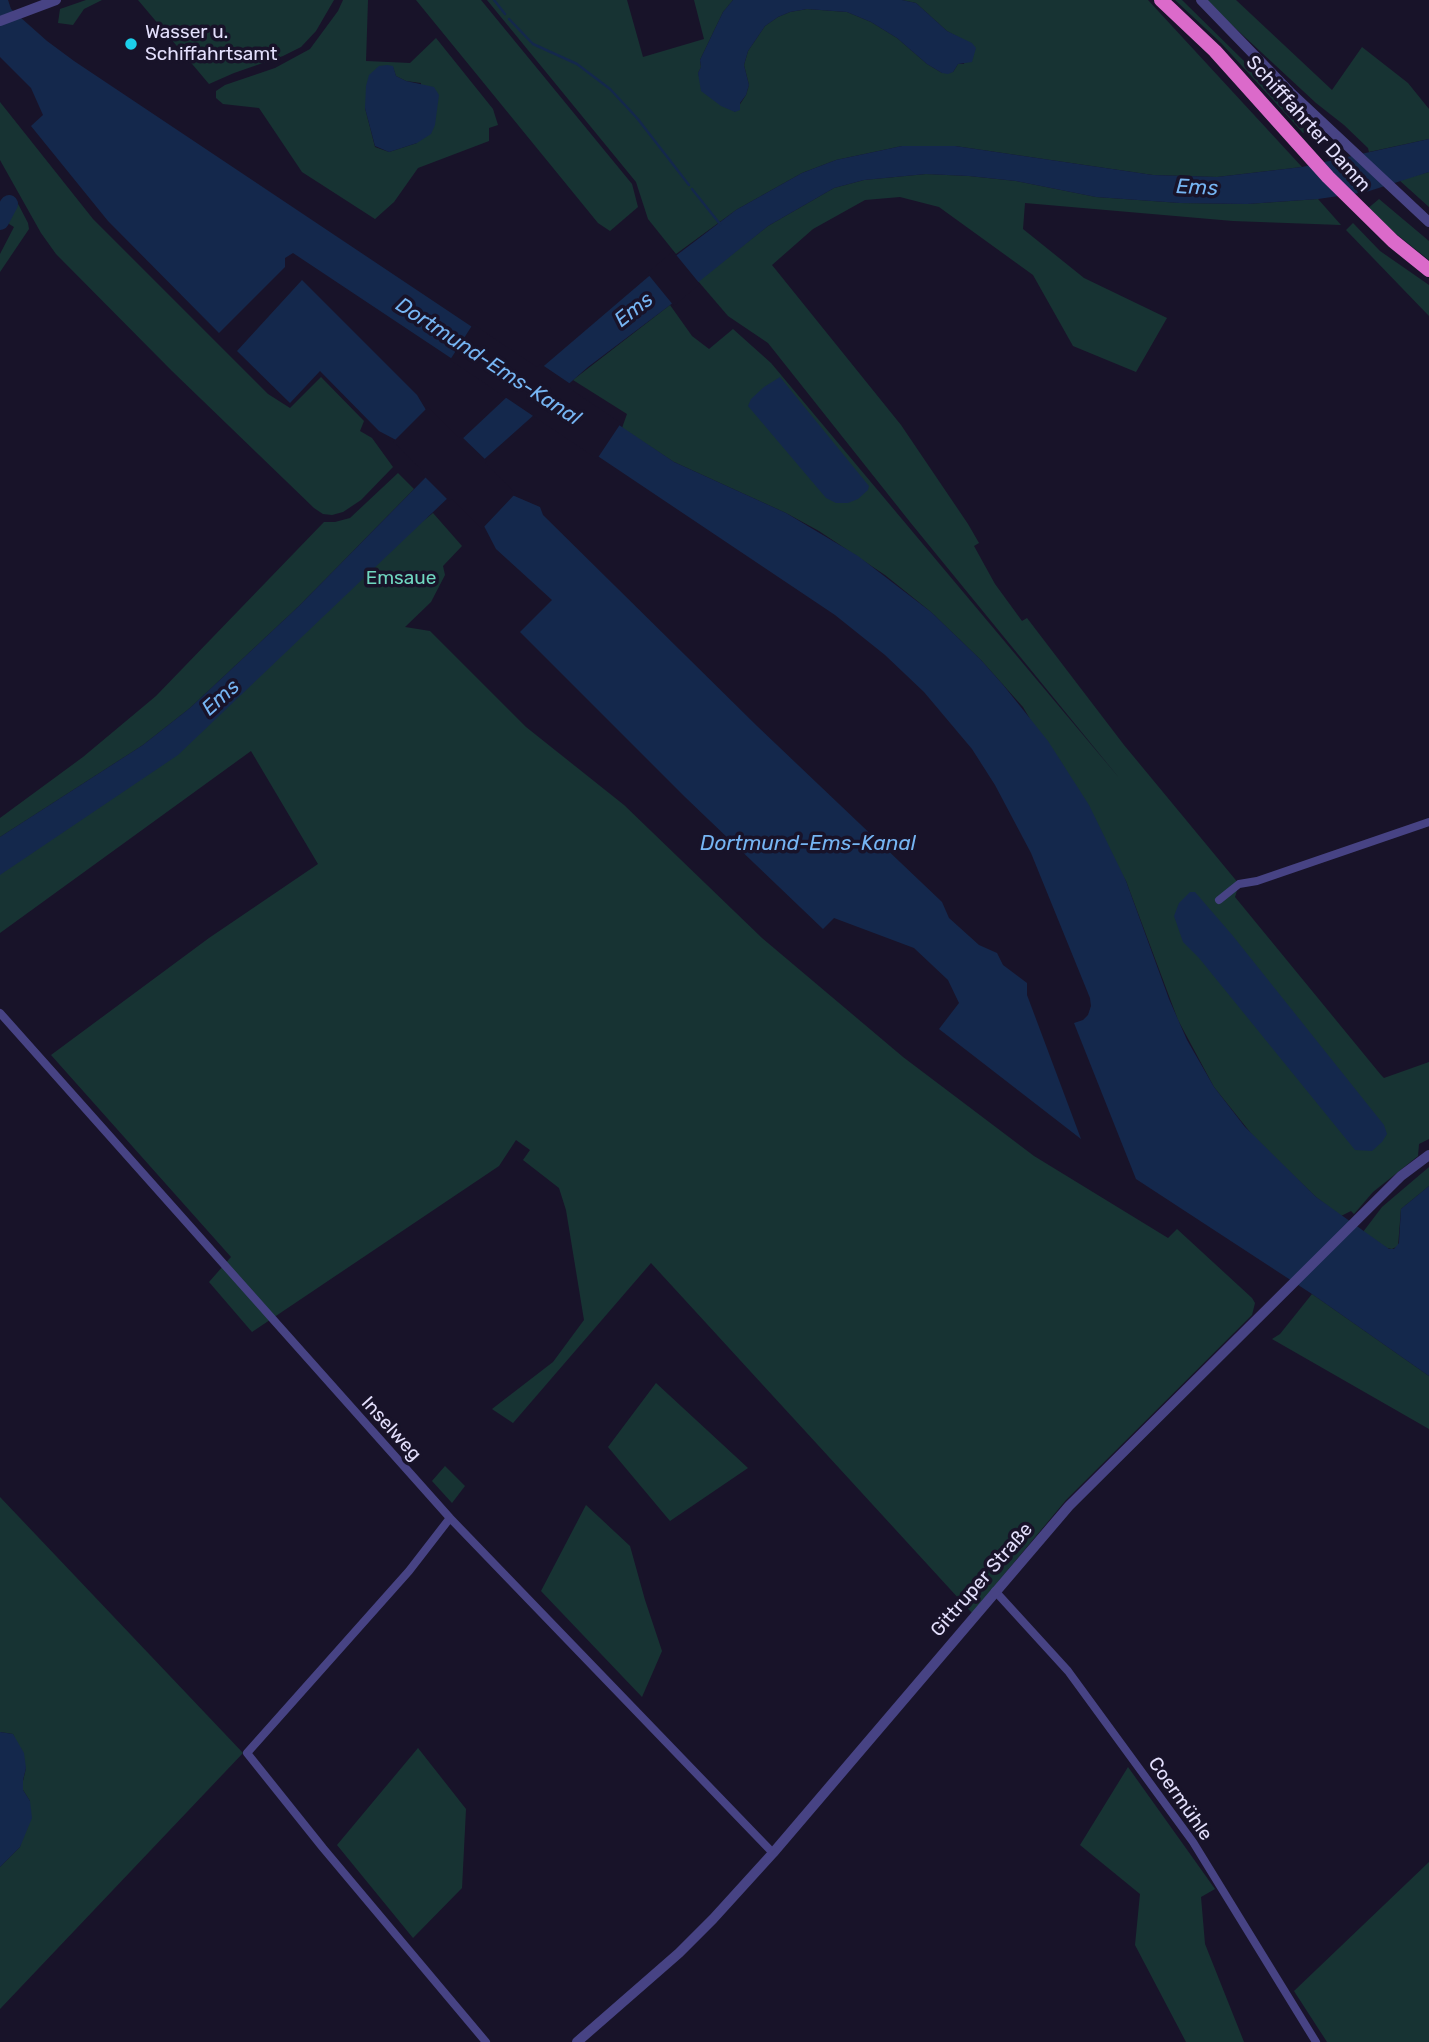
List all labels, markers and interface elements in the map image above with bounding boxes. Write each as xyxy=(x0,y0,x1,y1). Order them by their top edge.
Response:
place label: Wasser u. Schiffahrtsamt xyxy=(145,22,278,66)
marker: Wasser u. Schiffahrtsamt xyxy=(123,36,139,52)
street label: Schifffahrter Damm xyxy=(1241,51,1375,197)
water label: Ems xyxy=(1175,174,1219,202)
water label: Ems xyxy=(610,287,658,333)
water label: Dortmund-Ems-Kanal xyxy=(391,293,585,431)
park label: Emsaue xyxy=(366,568,436,590)
water label: Ems xyxy=(197,675,245,721)
water label: Dortmund-Ems-Kanal xyxy=(700,831,916,857)
street label: Inselweg xyxy=(356,1392,426,1466)
street label: Gittruper Straße xyxy=(926,1518,1038,1642)
street label: Coermühle xyxy=(1143,1753,1217,1845)

